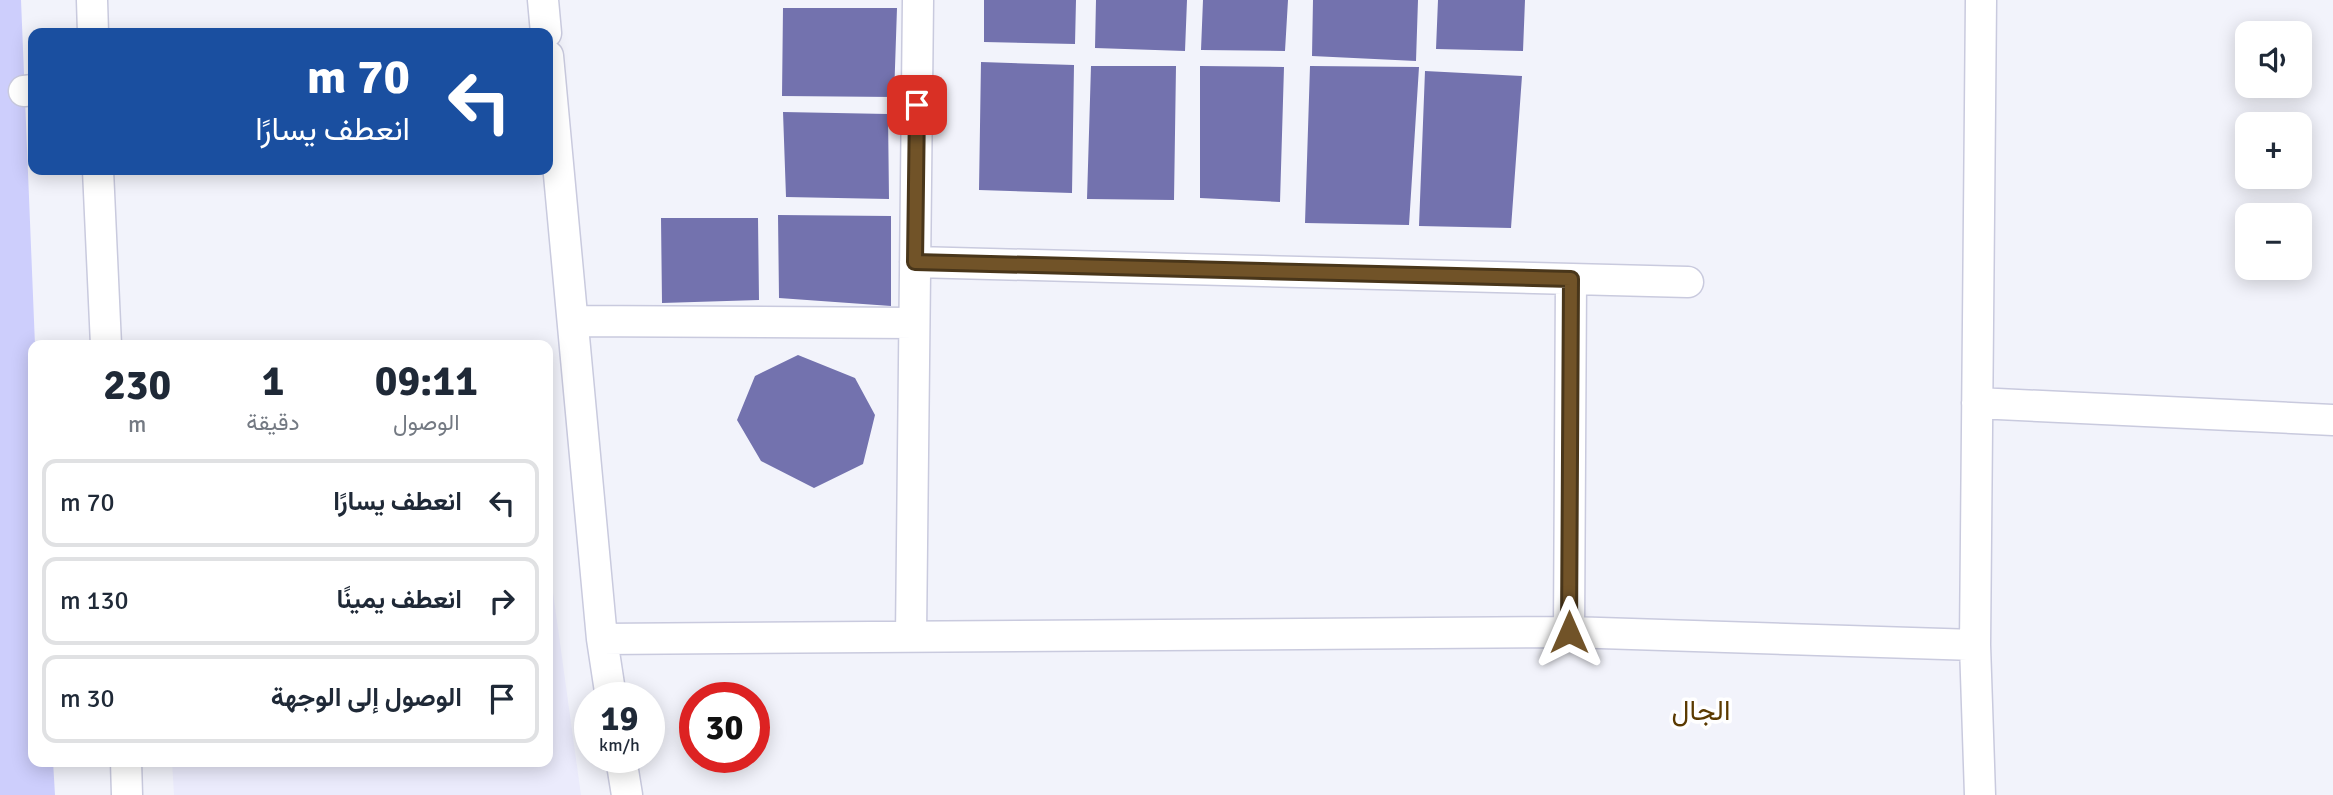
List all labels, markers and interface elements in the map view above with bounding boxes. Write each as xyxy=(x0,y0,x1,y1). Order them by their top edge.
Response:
map controls xyxy=(2235,21,2312,280)
button: sound xyxy=(2235,21,2312,98)
text: 70 m xyxy=(307,47,410,107)
icon: left xyxy=(434,56,525,147)
pin xyxy=(887,75,947,135)
icon: arrive xyxy=(898,86,936,124)
text: انعطف يسارًا xyxy=(255,110,410,149)
button: + xyxy=(2235,112,2312,189)
button: − xyxy=(2235,203,2312,280)
text: 1 xyxy=(262,356,284,407)
text: 09:11 xyxy=(375,356,478,407)
text: 230 xyxy=(103,360,171,411)
text: دقيقة xyxy=(246,408,300,437)
text: الوصول xyxy=(393,408,459,437)
text: m xyxy=(128,410,146,439)
icon: left xyxy=(483,484,521,522)
text: انعطف يسارًا xyxy=(333,486,462,518)
text: 70 m xyxy=(60,487,115,519)
icon: right xyxy=(483,582,521,620)
text: انعطف يمينًا xyxy=(336,584,462,616)
text: 130 m xyxy=(60,585,129,617)
position arrow xyxy=(1532,595,1606,669)
icon: arrive xyxy=(483,680,521,718)
text: الوصول إلى الوجهة xyxy=(271,682,462,714)
speed limit sign: 30 xyxy=(679,682,770,773)
text: 30 m xyxy=(60,683,115,715)
district label: الجال xyxy=(1672,694,1730,728)
text: 19 xyxy=(601,697,638,740)
text: km/h xyxy=(599,734,640,756)

